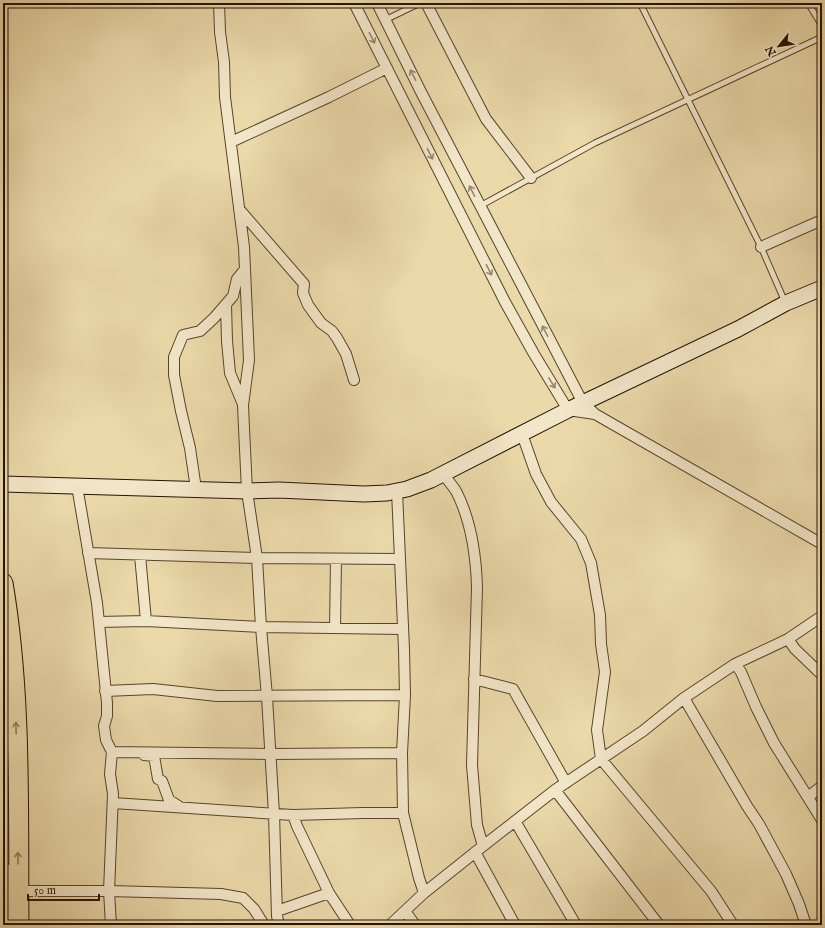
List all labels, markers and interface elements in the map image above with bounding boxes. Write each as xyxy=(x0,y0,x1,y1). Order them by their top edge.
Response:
north arrow xyxy=(759,26,799,66)
one-way arrow xyxy=(368,32,376,44)
text: N xyxy=(763,42,780,59)
one-way arrow xyxy=(409,69,416,81)
one-way arrow xyxy=(427,148,434,160)
one-way arrow xyxy=(468,185,475,197)
one-way arrow xyxy=(486,264,493,276)
one-way arrow xyxy=(541,325,548,337)
one-way arrow xyxy=(548,378,556,389)
one-way arrow xyxy=(12,722,20,735)
one-way arrow xyxy=(14,852,22,865)
scale bar xyxy=(28,876,99,902)
text: 50 m xyxy=(34,883,56,898)

